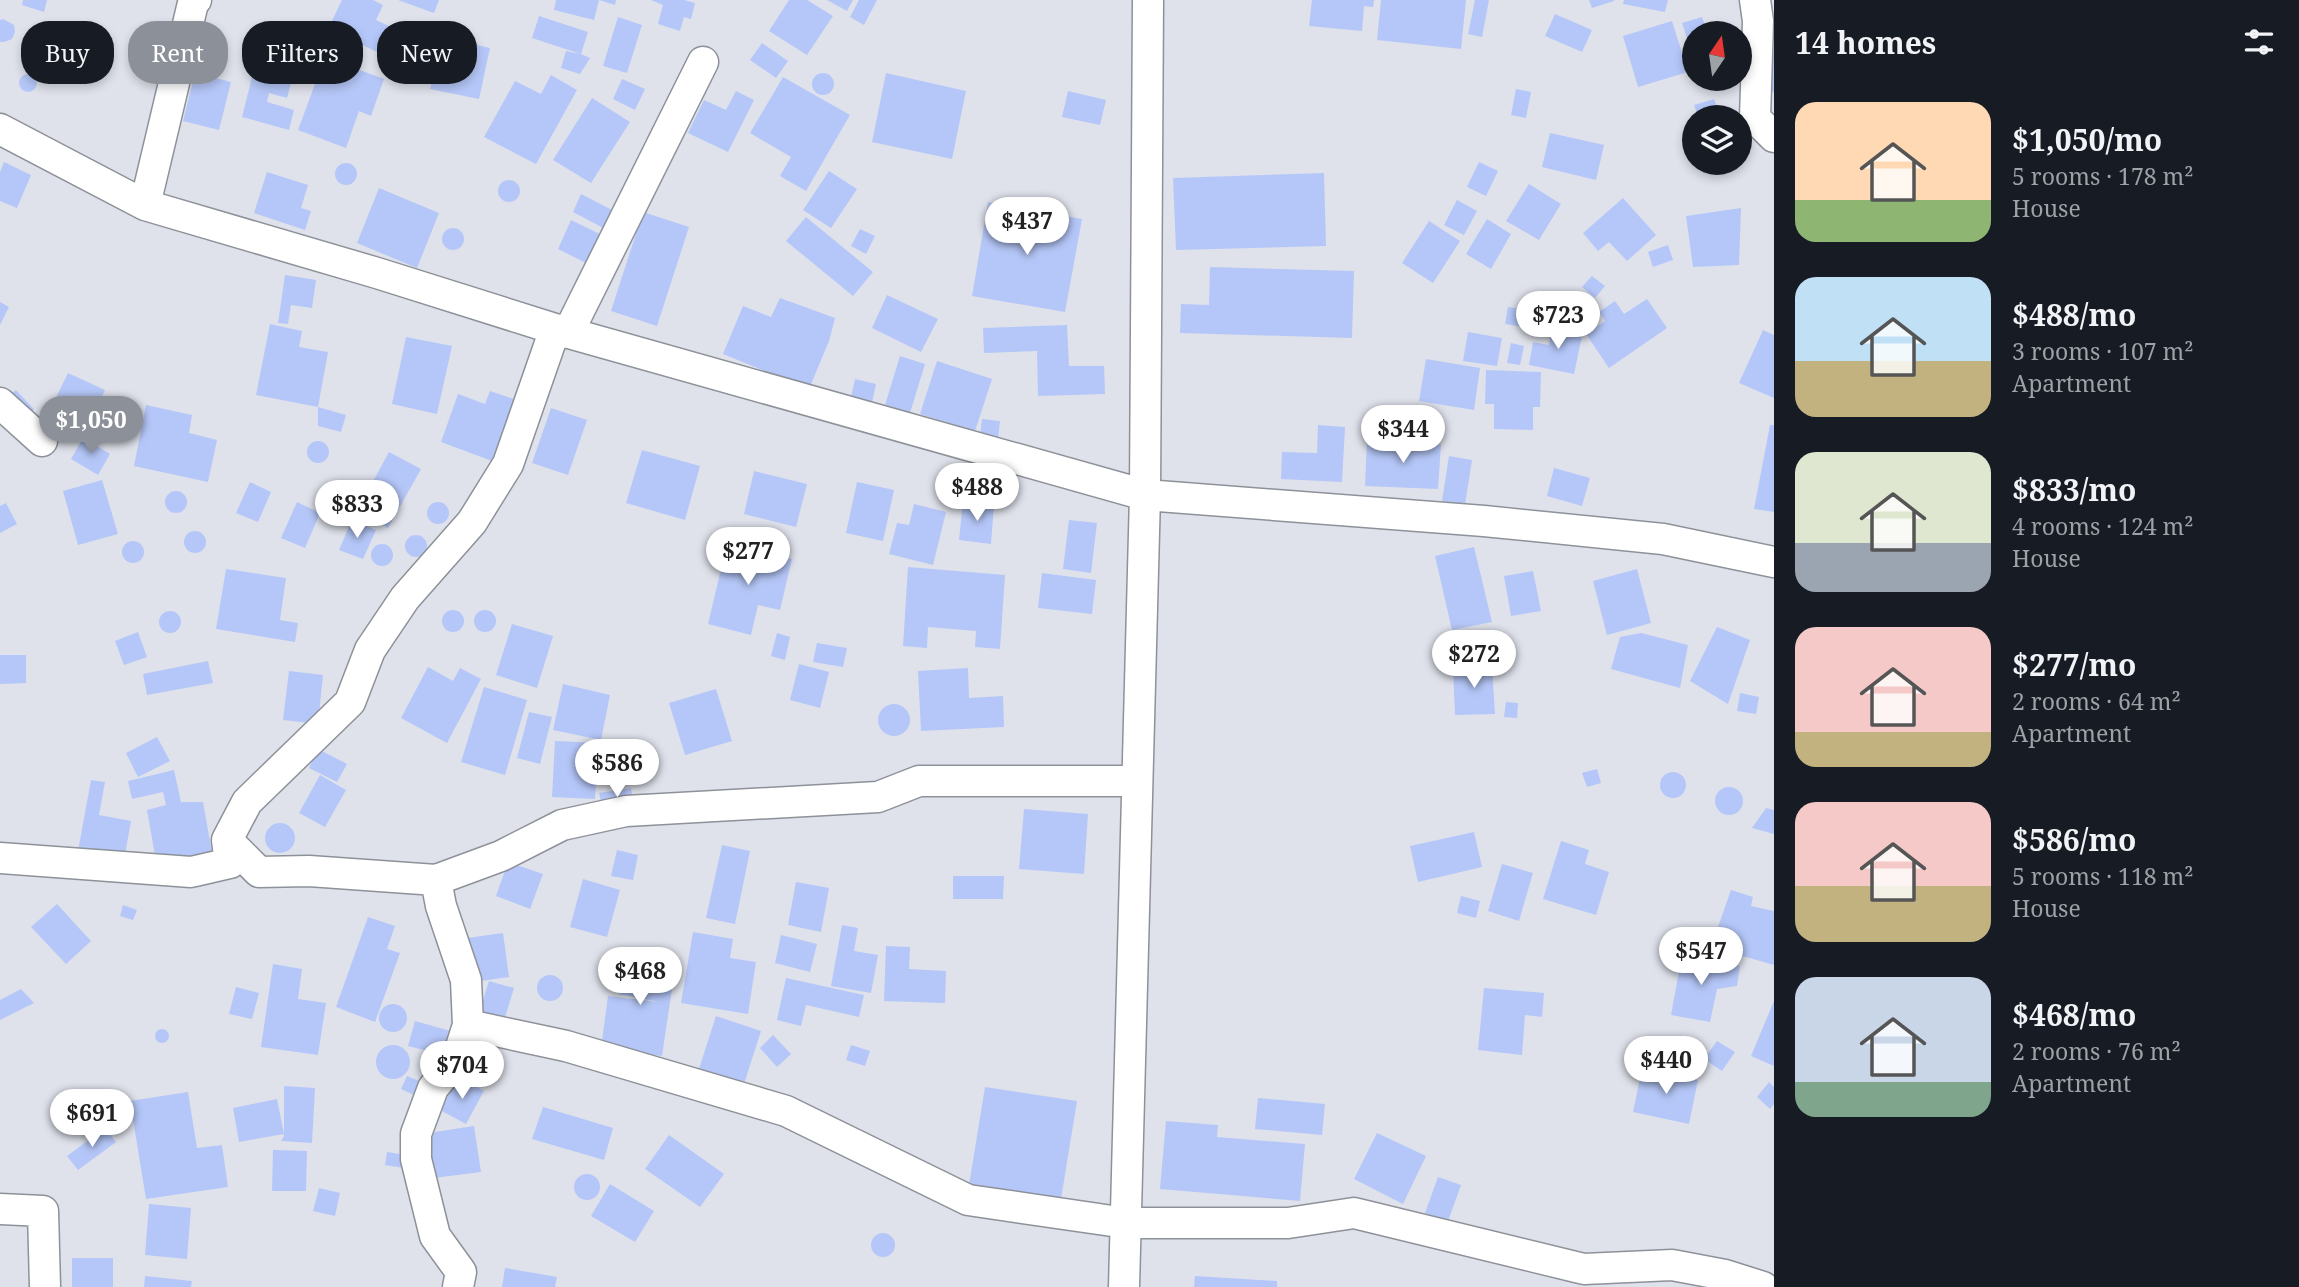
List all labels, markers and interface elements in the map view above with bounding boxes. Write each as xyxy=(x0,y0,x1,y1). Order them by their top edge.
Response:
chip: Buy xyxy=(21,21,114,84)
chip: Rent xyxy=(128,21,228,84)
chip: Filters xyxy=(242,21,363,84)
chip: New xyxy=(377,21,477,84)
north arrow xyxy=(1682,21,1752,91)
map controls xyxy=(1682,21,1752,175)
text: 14 homes xyxy=(1795,22,1936,63)
icon: filters xyxy=(2240,23,2278,61)
button: layers xyxy=(1682,105,1752,175)
text: $1,050/mo xyxy=(2012,119,2162,160)
icon: home xyxy=(1851,130,1935,214)
text: 5 rooms · 178 m² xyxy=(2012,160,2194,192)
text: House xyxy=(2012,192,2081,224)
pin: $437 xyxy=(986,198,1068,257)
text: $437 xyxy=(1001,204,1053,236)
pin: $723 xyxy=(1517,292,1599,351)
text: $488/mo xyxy=(2012,294,2136,335)
text: $723 xyxy=(1532,298,1584,330)
icon: home xyxy=(1851,305,1935,389)
text: 3 rooms · 107 m² xyxy=(2012,335,2194,367)
text: Apartment xyxy=(2012,367,2131,399)
pin: $1,050 xyxy=(34,396,148,456)
text: $1,050 xyxy=(55,403,127,435)
pin: $344 xyxy=(1362,406,1444,465)
text: $344 xyxy=(1377,412,1429,444)
pin: $488 xyxy=(936,463,1018,523)
text: $833/mo xyxy=(2012,469,2136,510)
text: $488 xyxy=(951,470,1003,502)
pin: $833 xyxy=(316,480,398,540)
icon: home xyxy=(1851,480,1935,564)
text: $833 xyxy=(331,487,383,519)
text: 4 rooms · 124 m² xyxy=(2012,510,2194,542)
pin: $277 xyxy=(707,528,789,587)
text: $277 xyxy=(722,534,774,566)
text: House xyxy=(2012,542,2081,574)
pin: $272 xyxy=(1433,630,1515,690)
text: $272 xyxy=(1448,637,1500,669)
text: $277/mo xyxy=(2012,644,2136,685)
icon: home xyxy=(1851,655,1935,739)
text: 2 rooms · 64 m² xyxy=(2012,685,2181,717)
text: Apartment xyxy=(2012,717,2131,749)
pin: $586 xyxy=(576,740,658,799)
text: $586 xyxy=(591,746,643,778)
text: $586/mo xyxy=(2012,819,2136,860)
icon: home xyxy=(1851,830,1935,914)
text: 5 rooms · 118 m² xyxy=(2012,860,2194,892)
text: House xyxy=(2012,892,2081,924)
pin: $547 xyxy=(1660,928,1742,987)
text: $547 xyxy=(1675,934,1727,966)
pin: $468 xyxy=(599,948,681,1007)
text: $468 xyxy=(614,954,666,986)
text: $468/mo xyxy=(2012,994,2136,1035)
icon: home xyxy=(1851,1005,1935,1089)
text: 2 rooms · 76 m² xyxy=(2012,1035,2181,1067)
pin: $440 xyxy=(1625,1036,1707,1096)
pin: $704 xyxy=(421,1042,503,1101)
text: $440 xyxy=(1640,1043,1692,1075)
text: $704 xyxy=(436,1048,488,1080)
text: Apartment xyxy=(2012,1067,2131,1099)
pin: $691 xyxy=(51,1090,133,1149)
text: $691 xyxy=(66,1096,118,1128)

